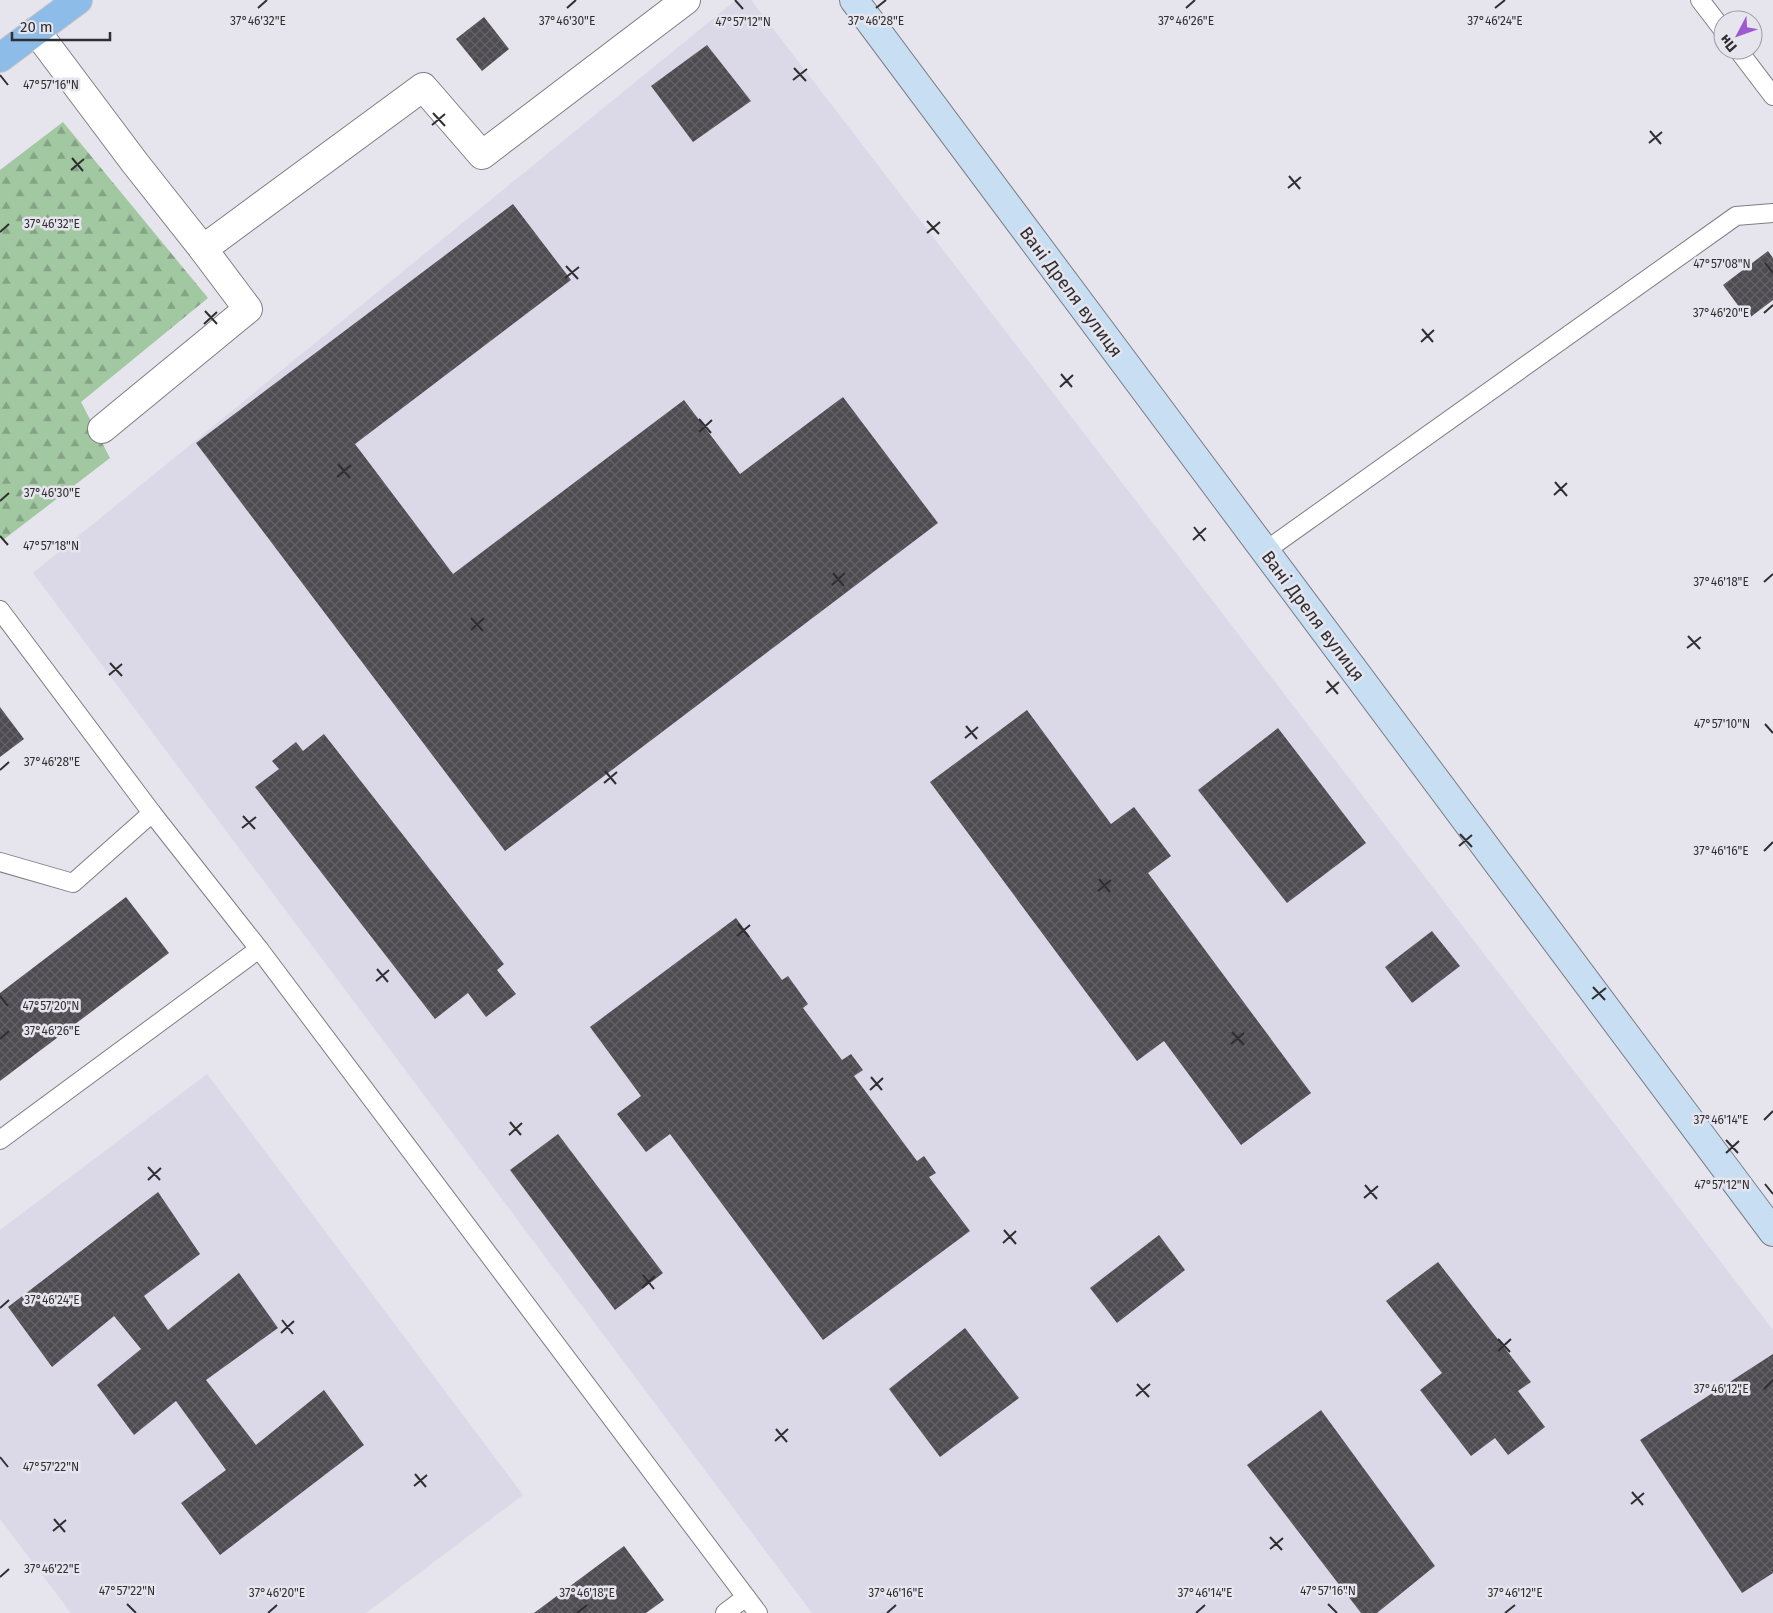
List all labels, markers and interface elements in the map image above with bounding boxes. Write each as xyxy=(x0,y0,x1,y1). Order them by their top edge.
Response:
scale bar xyxy=(12,10,110,42)
north arrow xyxy=(1713,10,1763,60)
text: 37°46'32"E xyxy=(230,14,286,28)
text: 37°46'30"E xyxy=(539,14,595,28)
text: 37°46'28"E xyxy=(848,14,904,28)
text: 37°46'26"E xyxy=(1158,14,1214,28)
text: 37°46'24"E xyxy=(1467,14,1523,28)
text: 47°57'12"N xyxy=(715,15,771,29)
text: 20 m xyxy=(20,18,53,36)
text: Пн xyxy=(1716,31,1741,55)
text: 47°57'16"N xyxy=(23,78,79,92)
text: 37°46'32"E xyxy=(24,217,80,231)
street label: Вані Дреля вулиця xyxy=(1015,222,1127,362)
text: 47°57'08"N xyxy=(1693,257,1751,271)
text: 37°46'20"E xyxy=(1693,306,1749,320)
text: 37°46'30"E xyxy=(24,486,80,500)
text: 47°57'18"N xyxy=(23,539,79,553)
street label: Вані Дреля вулиця xyxy=(1257,546,1369,686)
text: 37°46'18"E xyxy=(1693,575,1749,589)
text: 47°57'10"N xyxy=(1694,717,1750,731)
text: 37°46'28"E xyxy=(24,755,80,769)
text: 37°46'16"E xyxy=(1693,844,1749,858)
text: 47°57'20"N xyxy=(22,999,80,1013)
text: 37°46'26"E xyxy=(24,1024,80,1038)
text: 37°46'14"E xyxy=(1693,1113,1749,1127)
text: 47°57'12"N xyxy=(1694,1178,1750,1192)
text: 37°46'24"E xyxy=(24,1293,80,1307)
text: 37°46'12"E xyxy=(1693,1382,1749,1396)
text: 47°57'22"N xyxy=(23,1460,79,1474)
text: 37°46'22"E xyxy=(24,1562,80,1576)
text: 47°57'22"N xyxy=(99,1584,155,1598)
text: 47°57'16"N xyxy=(1300,1584,1356,1598)
text: 37°46'20"E xyxy=(249,1586,305,1600)
text: 37°46'18"E xyxy=(559,1586,615,1600)
text: 37°46'16"E xyxy=(868,1586,924,1600)
text: 37°46'14"E xyxy=(1177,1586,1233,1600)
text: 37°46'12"E xyxy=(1487,1586,1543,1600)

